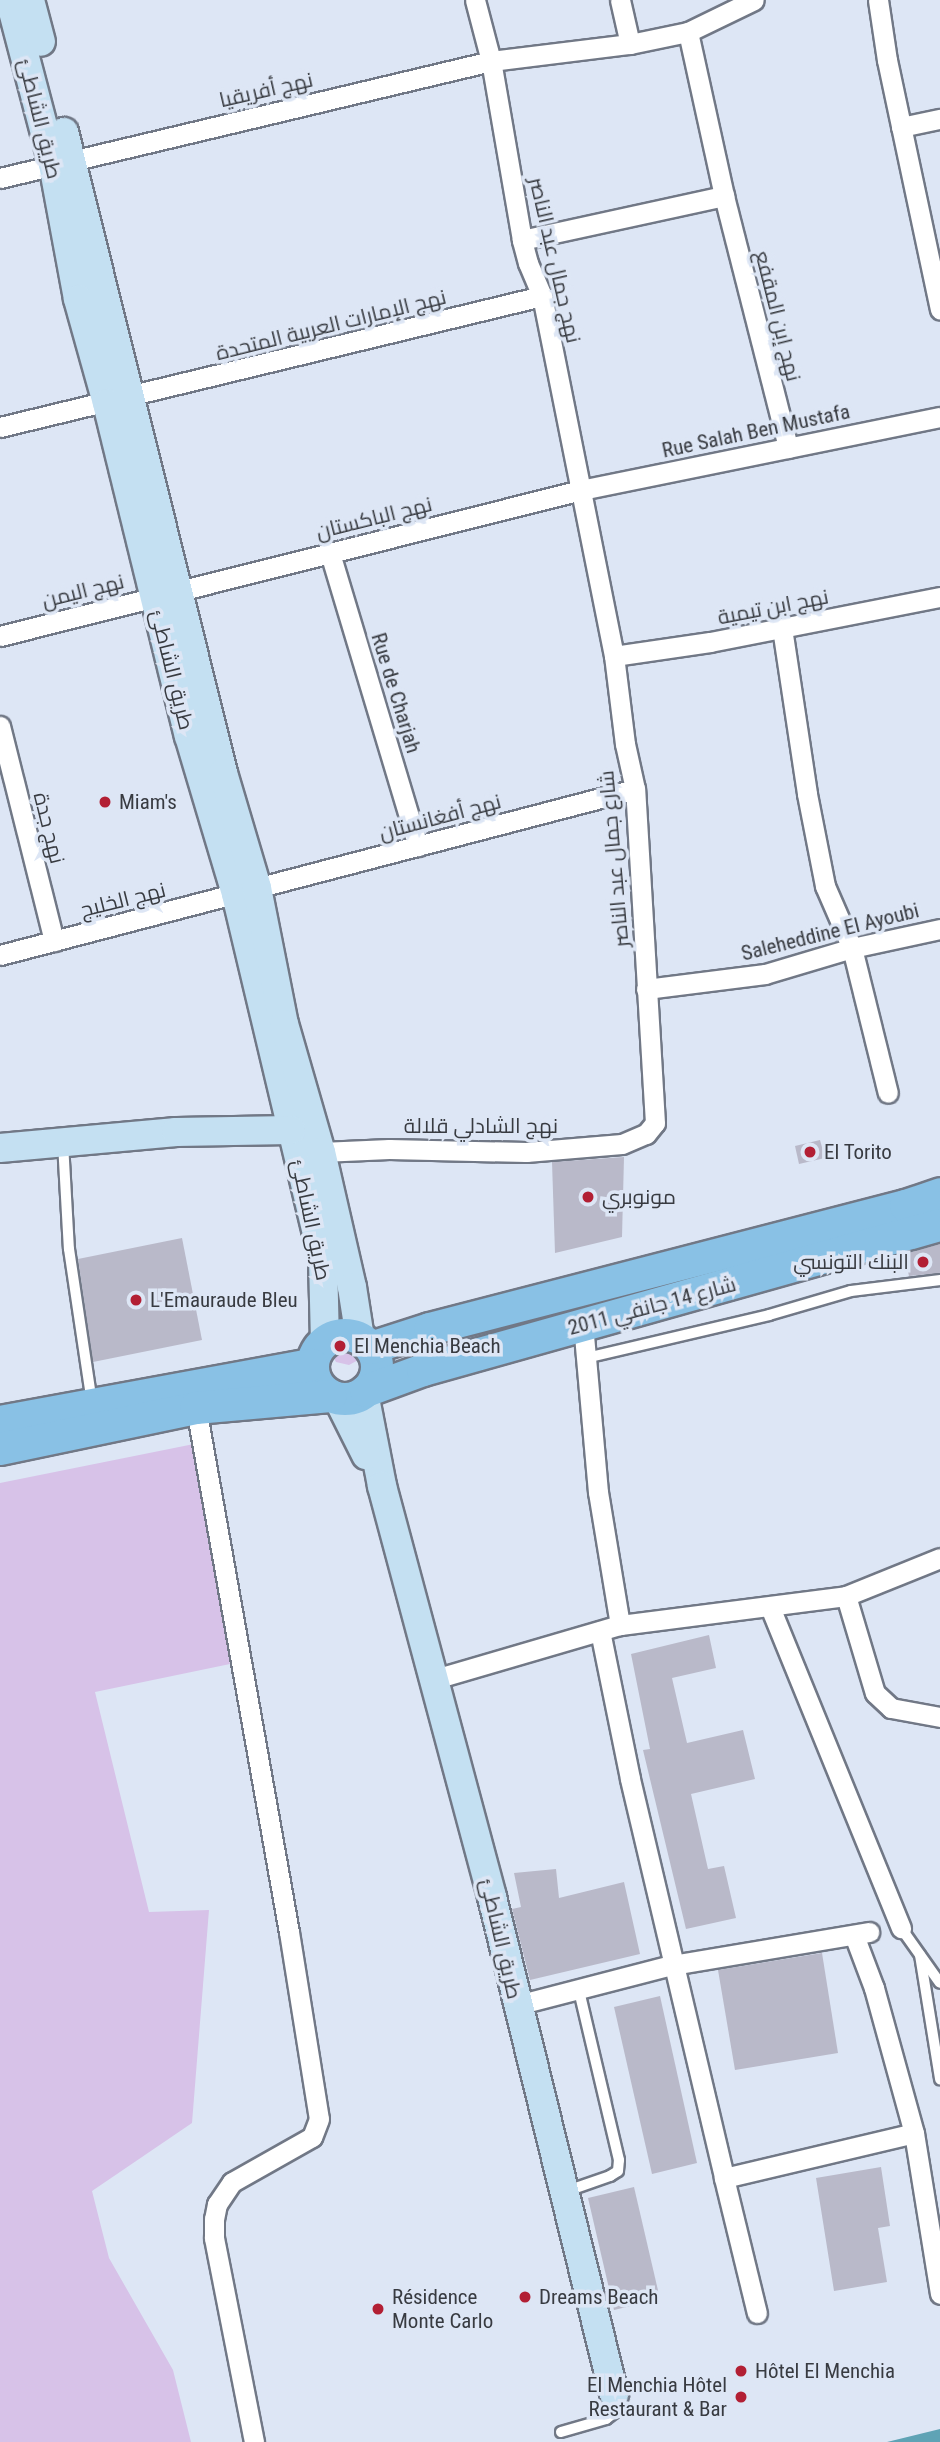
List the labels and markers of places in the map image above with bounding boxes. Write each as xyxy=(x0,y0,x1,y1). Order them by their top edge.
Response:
place label: Miam's xyxy=(119,789,177,815)
marker: Miam's xyxy=(97,794,113,810)
place label: El Torito xyxy=(824,1139,892,1165)
marker: El Torito xyxy=(802,1144,818,1160)
place label: مونوبري xyxy=(602,1184,676,1210)
marker: مونوبري xyxy=(580,1189,596,1205)
place label: البنك التونسي xyxy=(793,1249,909,1275)
marker: البنك التونسي xyxy=(915,1254,931,1270)
place label: L'Emauraude Bleu xyxy=(150,1287,298,1313)
marker: L'Emauraude Bleu xyxy=(128,1292,144,1308)
place label: El Menchia Beach xyxy=(354,1333,501,1359)
marker: El Menchia Beach xyxy=(332,1338,348,1354)
place label: Résidence Monte Carlo xyxy=(392,2284,493,2334)
place label: Dreams Beach xyxy=(539,2284,659,2310)
marker: Dreams Beach xyxy=(517,2289,533,2305)
marker: Résidence Monte Carlo xyxy=(370,2301,386,2317)
place label: Hôtel El Menchia xyxy=(755,2358,895,2384)
marker: Hôtel El Menchia xyxy=(733,2363,749,2379)
place label: El Menchia Hôtel Restaurant & Bar xyxy=(587,2372,727,2422)
marker: El Menchia Hôtel Restaurant & Bar xyxy=(733,2389,749,2405)

